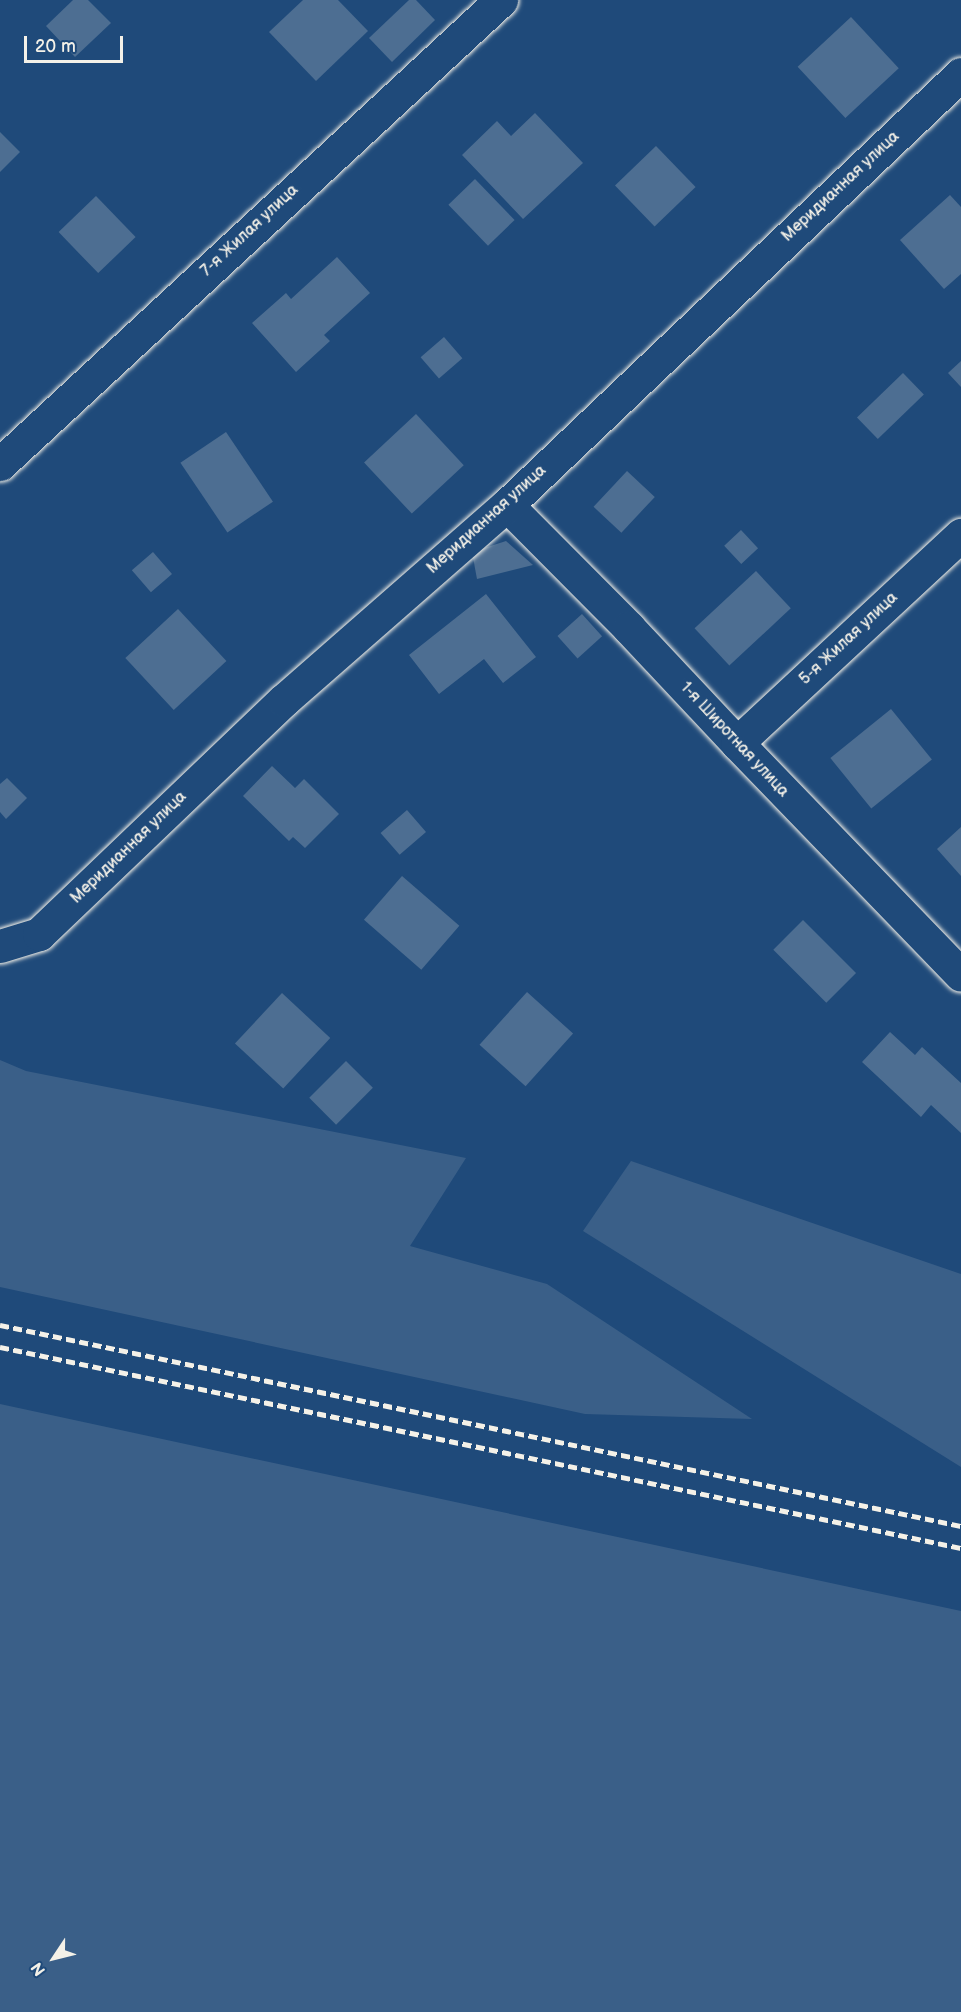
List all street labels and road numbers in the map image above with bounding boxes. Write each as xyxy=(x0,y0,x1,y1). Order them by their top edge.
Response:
street label: Меридианная улица xyxy=(778,128,904,246)
street label: 7-я Жилая улица xyxy=(197,181,303,281)
street label: Меридианная улица xyxy=(424,462,550,578)
street label: 5-я Жилая улица xyxy=(796,589,902,689)
street label: 1-я Широтная улица xyxy=(676,679,792,801)
street label: Меридианная улица xyxy=(67,788,191,908)

